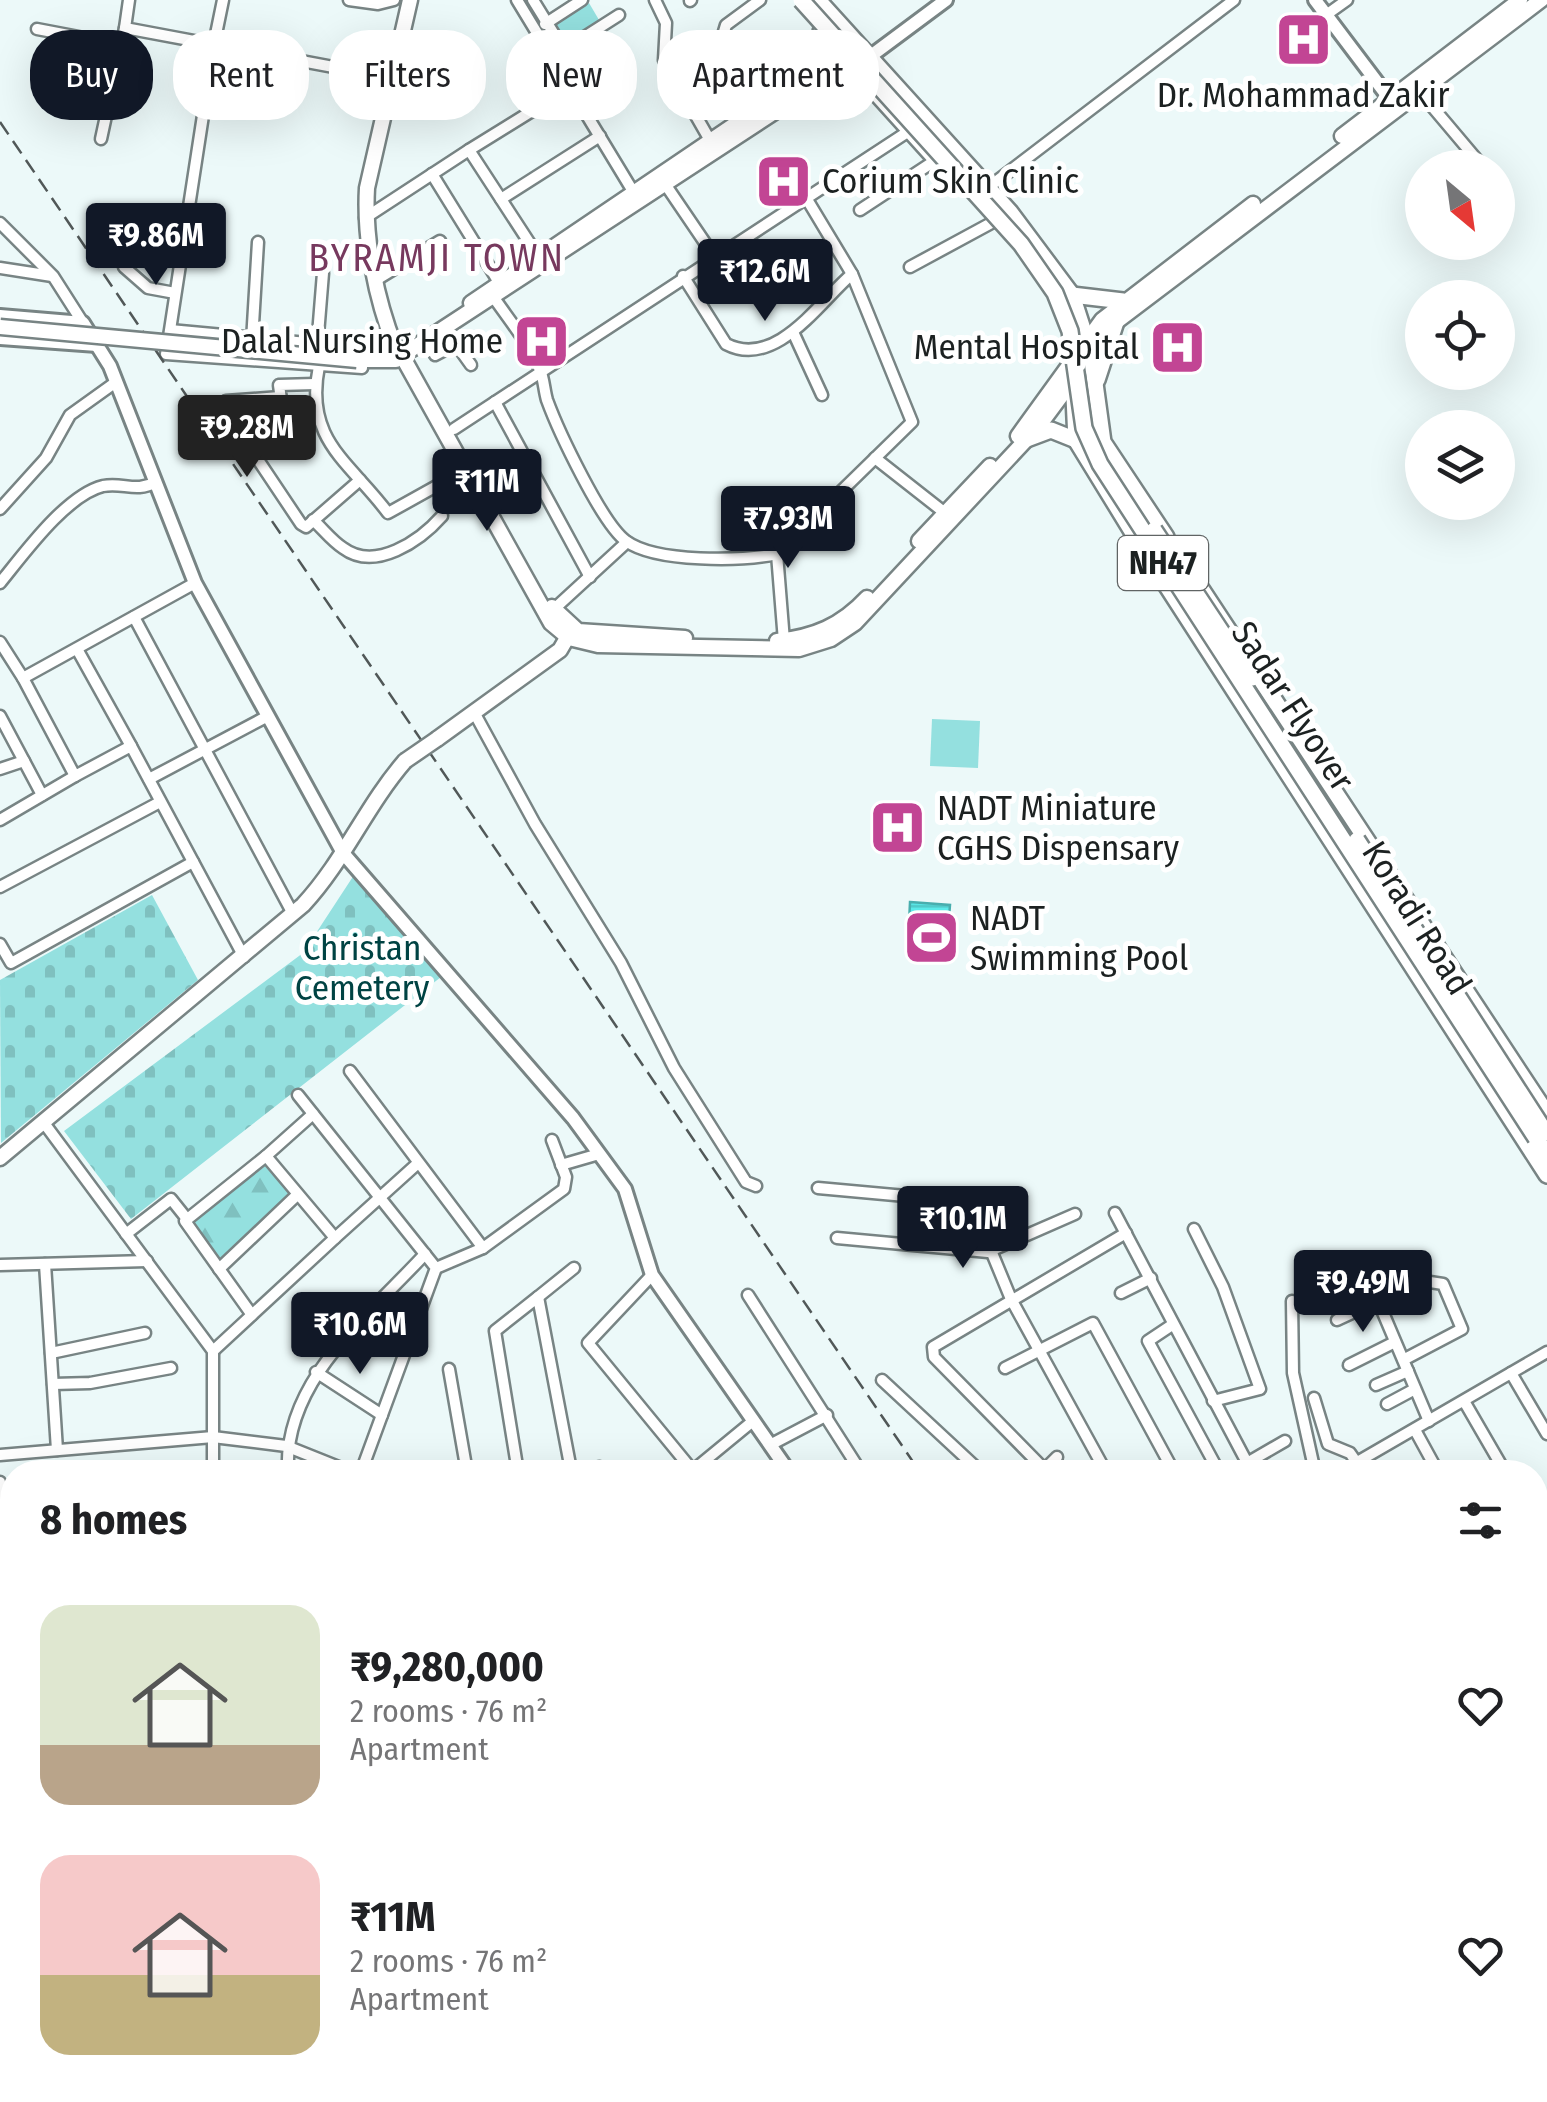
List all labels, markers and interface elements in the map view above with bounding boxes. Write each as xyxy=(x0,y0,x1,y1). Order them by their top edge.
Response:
hospital icon: Dr. Mohammad Zakir xyxy=(1273,9,1333,69)
chip: Buy xyxy=(30,30,153,120)
chip: Rent xyxy=(173,30,309,120)
chip: Filters xyxy=(329,30,486,120)
chip: New xyxy=(506,30,637,120)
chip: Apartment xyxy=(657,30,879,120)
place label: Dr. Mohammad Zakir xyxy=(1157,74,1449,116)
north arrow xyxy=(1405,150,1515,260)
map controls xyxy=(1405,150,1515,520)
hospital icon: Corium Skin Clinic xyxy=(753,151,813,211)
place label: Corium Skin Clinic xyxy=(822,160,1079,202)
pin: ₹9.86M xyxy=(75,203,237,288)
text: ₹9.86M xyxy=(108,216,204,254)
district label: BYRAMJI TOWN xyxy=(308,235,566,281)
pin: ₹12.6M xyxy=(684,239,846,324)
text: ₹12.6M xyxy=(720,252,810,290)
button: locate xyxy=(1405,280,1515,390)
hospital icon: Dalal Nursing Home xyxy=(512,311,572,371)
hospital icon: Mental Hospital xyxy=(1148,317,1208,377)
place label: Dalal Nursing Home xyxy=(221,320,503,362)
place label: Mental Hospital xyxy=(914,326,1139,368)
pin: ₹9.28M xyxy=(166,395,328,480)
text: ₹9.28M xyxy=(200,408,294,446)
button: layers xyxy=(1405,410,1515,520)
pin: ₹11M xyxy=(428,449,546,534)
text: ₹11M xyxy=(454,462,520,500)
pin: ₹7.93M xyxy=(707,486,869,571)
text: ₹7.93M xyxy=(743,499,833,537)
road number: NH47 xyxy=(1118,536,1208,590)
street label: Sadar Flyover xyxy=(1223,613,1363,799)
place label: NADT Miniature CGHS Dispensary xyxy=(937,787,1179,869)
hospital icon: NADT Miniature CGHS Dispensary xyxy=(868,798,928,858)
street label: Koradi Road xyxy=(1353,833,1481,1003)
place label: NADT Swimming Pool xyxy=(970,897,1188,979)
sports icon: NADT Swimming Pool xyxy=(901,908,961,968)
park label: Christan Cemetery xyxy=(295,927,430,1009)
pin: ₹10.1M xyxy=(882,1186,1044,1271)
text: ₹10.1M xyxy=(919,1199,1007,1237)
pin: ₹9.49M xyxy=(1282,1250,1444,1335)
text: ₹9.49M xyxy=(1316,1263,1410,1301)
pin: ₹10.6M xyxy=(279,1292,441,1377)
text: ₹10.6M xyxy=(313,1305,407,1343)
icon: filters xyxy=(1453,1493,1508,1548)
text: 8 homes xyxy=(40,1495,187,1545)
text: ₹9,280,000 xyxy=(350,1642,544,1692)
icon: home xyxy=(120,1645,240,1765)
icon: heart xyxy=(1453,1678,1508,1733)
text: 2 rooms · 76 m² xyxy=(350,1692,547,1730)
text: Apartment xyxy=(350,1730,489,1768)
text: ₹11M xyxy=(350,1892,436,1942)
icon: home xyxy=(120,1895,240,2015)
icon: heart xyxy=(1453,1928,1508,1983)
text: 2 rooms · 76 m² xyxy=(350,1942,547,1980)
text: Apartment xyxy=(350,1980,489,2018)

